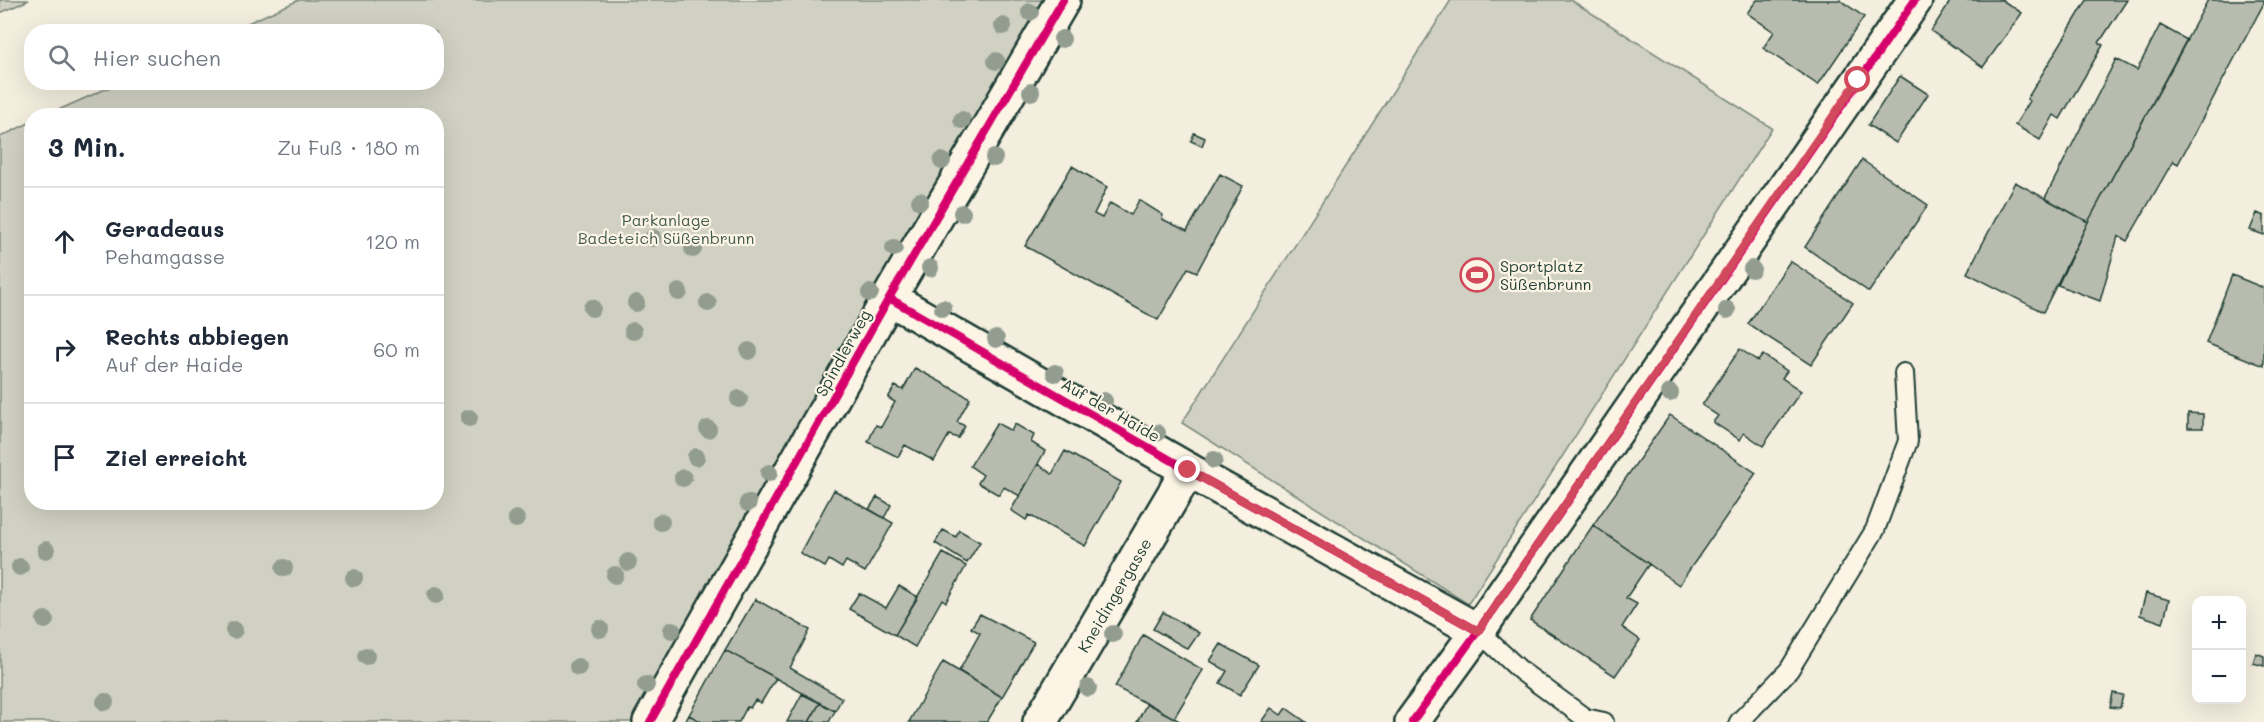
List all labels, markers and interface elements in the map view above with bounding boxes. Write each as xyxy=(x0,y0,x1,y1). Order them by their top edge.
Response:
search box xyxy=(24,24,444,90)
icon: search xyxy=(45,41,78,74)
text: Hier suchen xyxy=(93,43,221,72)
route start xyxy=(1844,66,1870,92)
text: 3 Min. xyxy=(48,130,126,164)
text: Zu Fuß · 180 m xyxy=(277,134,420,160)
park label: Parkanlage Badeteich Süßenbrunn xyxy=(578,209,754,248)
text: Geradeaus xyxy=(105,214,224,243)
icon: ahead xyxy=(48,225,81,258)
text: 120 m xyxy=(365,228,420,254)
text: Pehamgasse xyxy=(105,243,225,269)
place label: Sportplatz Süßenbrunn xyxy=(1500,255,1591,294)
sports icon: Sportplatz Süßenbrunn xyxy=(1459,257,1495,293)
street label: Spindlerweg xyxy=(810,306,875,400)
text: Rechts abbiegen xyxy=(105,322,289,351)
icon: right xyxy=(48,333,81,366)
text: 60 m xyxy=(373,336,420,362)
text: Auf der Haide xyxy=(105,351,243,377)
street label: Auf der Haide xyxy=(1058,373,1164,446)
icon: arrive xyxy=(48,441,81,474)
text: Ziel erreicht xyxy=(105,443,247,472)
route end xyxy=(1174,456,1200,482)
street label: Kneidingergasse xyxy=(1072,534,1156,656)
map controls xyxy=(2192,596,2246,704)
button: + xyxy=(2192,596,2246,650)
button: − xyxy=(2192,650,2246,704)

